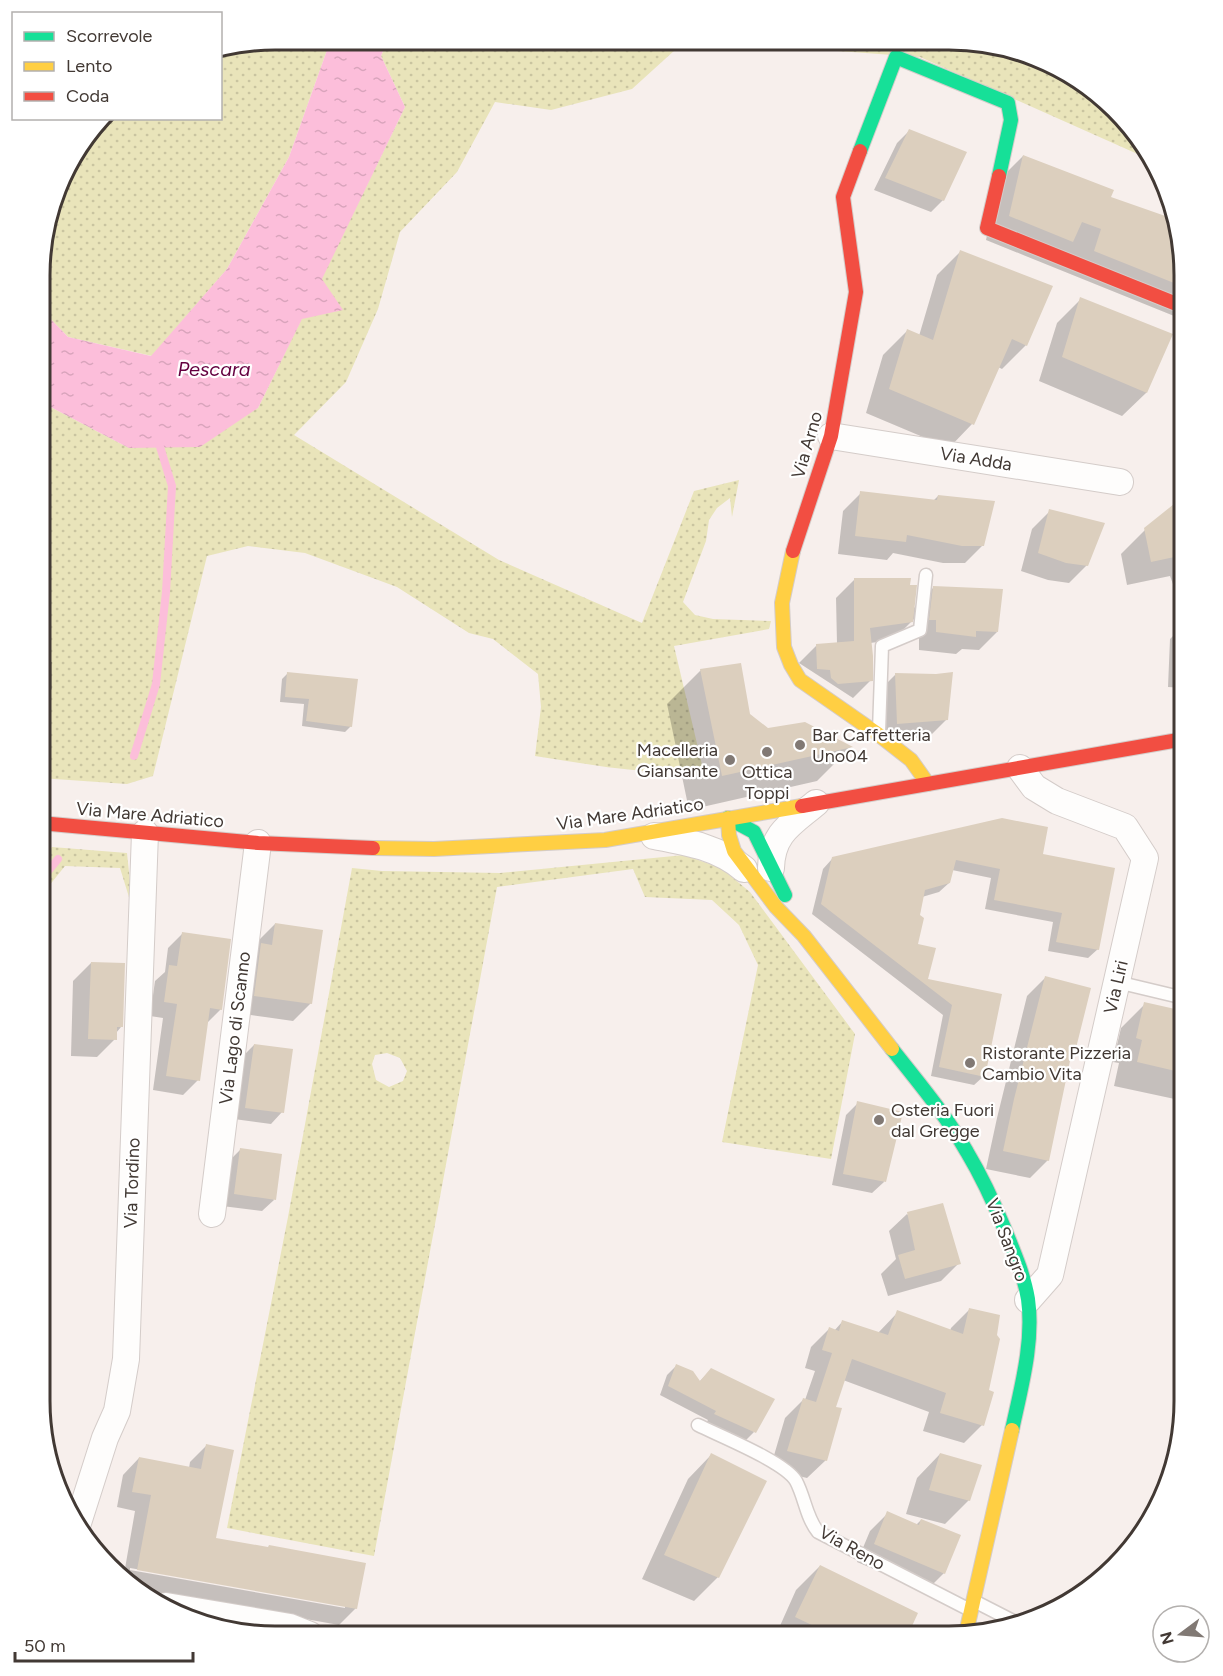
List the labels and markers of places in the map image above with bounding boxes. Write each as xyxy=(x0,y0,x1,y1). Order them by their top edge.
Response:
place label: Bar Caffetteria Uno04 xyxy=(812,724,931,767)
marker: Bar Caffetteria Uno04 xyxy=(793,738,807,752)
place label: Macelleria Giansante xyxy=(637,739,718,782)
marker: Ottica Toppi xyxy=(760,745,774,759)
marker: Macelleria Giansante xyxy=(723,753,737,767)
place label: Ottica Toppi xyxy=(742,761,792,804)
place label: Ristorante Pizzeria Cambio Vita xyxy=(982,1042,1131,1085)
marker: Ristorante Pizzeria Cambio Vita xyxy=(963,1056,977,1070)
place label: Osteria Fuori dal Gregge xyxy=(891,1099,994,1142)
marker: Osteria Fuori dal Gregge xyxy=(872,1113,886,1127)

